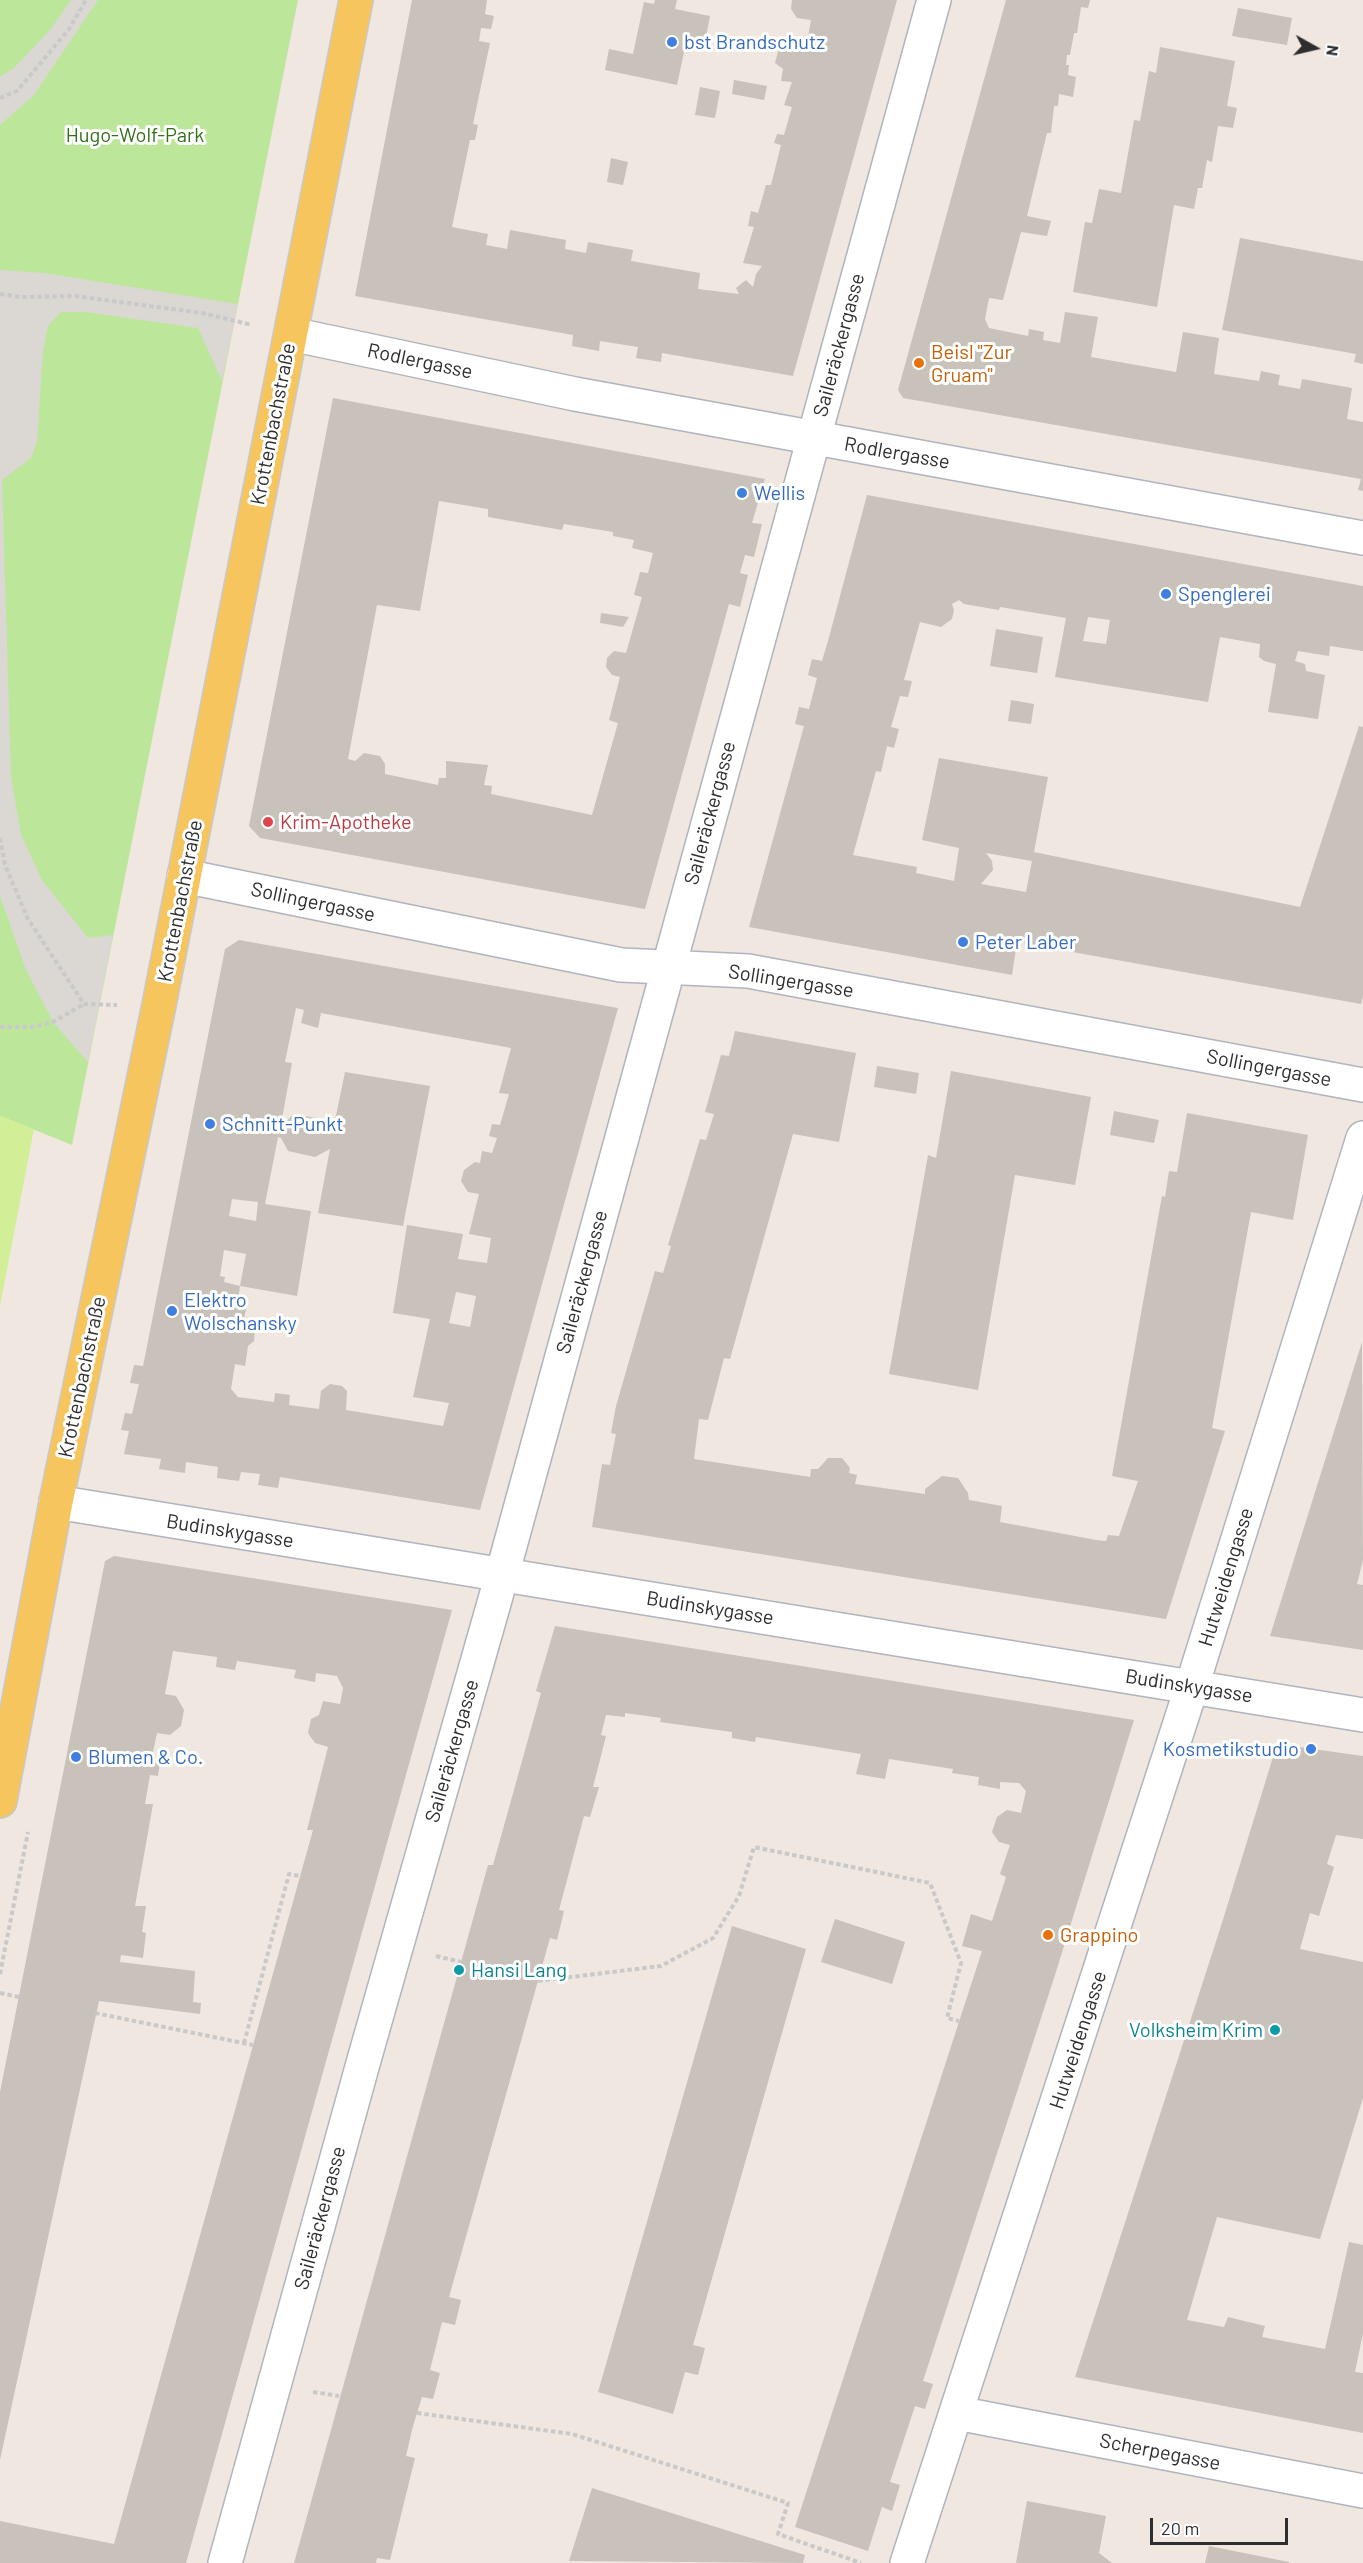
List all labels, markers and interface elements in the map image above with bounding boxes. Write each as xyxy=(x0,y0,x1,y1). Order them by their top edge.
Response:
north arrow xyxy=(1285,18,1345,78)
place label: bst Brandschutz xyxy=(684,30,825,54)
marker: bst Brandschutz xyxy=(665,35,679,49)
text: N xyxy=(1323,44,1343,57)
park label: Hugo-Wolf-Park xyxy=(66,123,204,147)
street label: Saileräckergasse xyxy=(808,271,870,419)
street label: Rodlergasse xyxy=(365,338,475,384)
place label: Beisl "Zur Gruam" xyxy=(931,340,1012,387)
street label: Krottenbachstraße xyxy=(246,341,300,507)
marker: Beisl "Zur Gruam" xyxy=(912,356,926,370)
street label: Rodlergasse xyxy=(842,432,952,474)
place label: Wellis xyxy=(754,481,805,505)
marker: Wellis xyxy=(735,486,749,500)
place label: Spenglerei xyxy=(1178,582,1271,606)
marker: Spenglerei xyxy=(1159,587,1173,601)
street label: Saileräckergasse xyxy=(679,739,741,887)
place label: Krim-Apotheke xyxy=(280,810,412,834)
marker: Krim-Apotheke xyxy=(261,815,275,829)
street label: Krottenbachstraße xyxy=(153,818,207,984)
street label: Sollingergasse xyxy=(249,877,377,927)
place label: Peter Laber xyxy=(975,930,1076,954)
marker: Peter Laber xyxy=(956,935,970,949)
street label: Sollingergasse xyxy=(727,959,855,1003)
street label: Sollingergasse xyxy=(1205,1044,1333,1092)
place label: Schnitt-Punkt xyxy=(222,1112,343,1136)
marker: Schnitt-Punkt xyxy=(203,1117,217,1131)
street label: Saileräckergasse xyxy=(551,1208,613,1356)
place label: Elektro Wolschansky xyxy=(184,1288,297,1335)
street label: Krottenbachstraße xyxy=(53,1294,111,1460)
marker: Elektro Wolschansky xyxy=(165,1304,179,1318)
street label: Hutweidengasse xyxy=(1194,1505,1258,1649)
street label: Budinskygasse xyxy=(165,1509,295,1553)
street label: Budinskygasse xyxy=(645,1586,775,1630)
street label: Budinskygasse xyxy=(1124,1664,1254,1708)
street label: Saileräckergasse xyxy=(420,1677,484,1825)
place label: Kosmetikstudio xyxy=(1163,1737,1299,1761)
marker: Kosmetikstudio xyxy=(1304,1742,1318,1756)
place label: Blumen & Co. xyxy=(88,1745,203,1769)
marker: Blumen & Co. xyxy=(69,1750,83,1764)
place label: Grappino xyxy=(1060,1923,1138,1947)
marker: Grappino xyxy=(1041,1928,1055,1942)
place label: Hansi Lang xyxy=(471,1958,567,1982)
marker: Hansi Lang xyxy=(452,1963,466,1977)
street label: Hutweidengasse xyxy=(1044,1968,1112,2112)
place label: Volksheim Krim xyxy=(1129,2018,1263,2042)
marker: Volksheim Krim xyxy=(1268,2023,1282,2037)
street label: Saileräckergasse xyxy=(289,2144,351,2292)
street label: Scherpegasse xyxy=(1097,2429,1223,2475)
scale bar xyxy=(1153,2506,1291,2544)
text: 20 m xyxy=(1161,2517,1199,2539)

